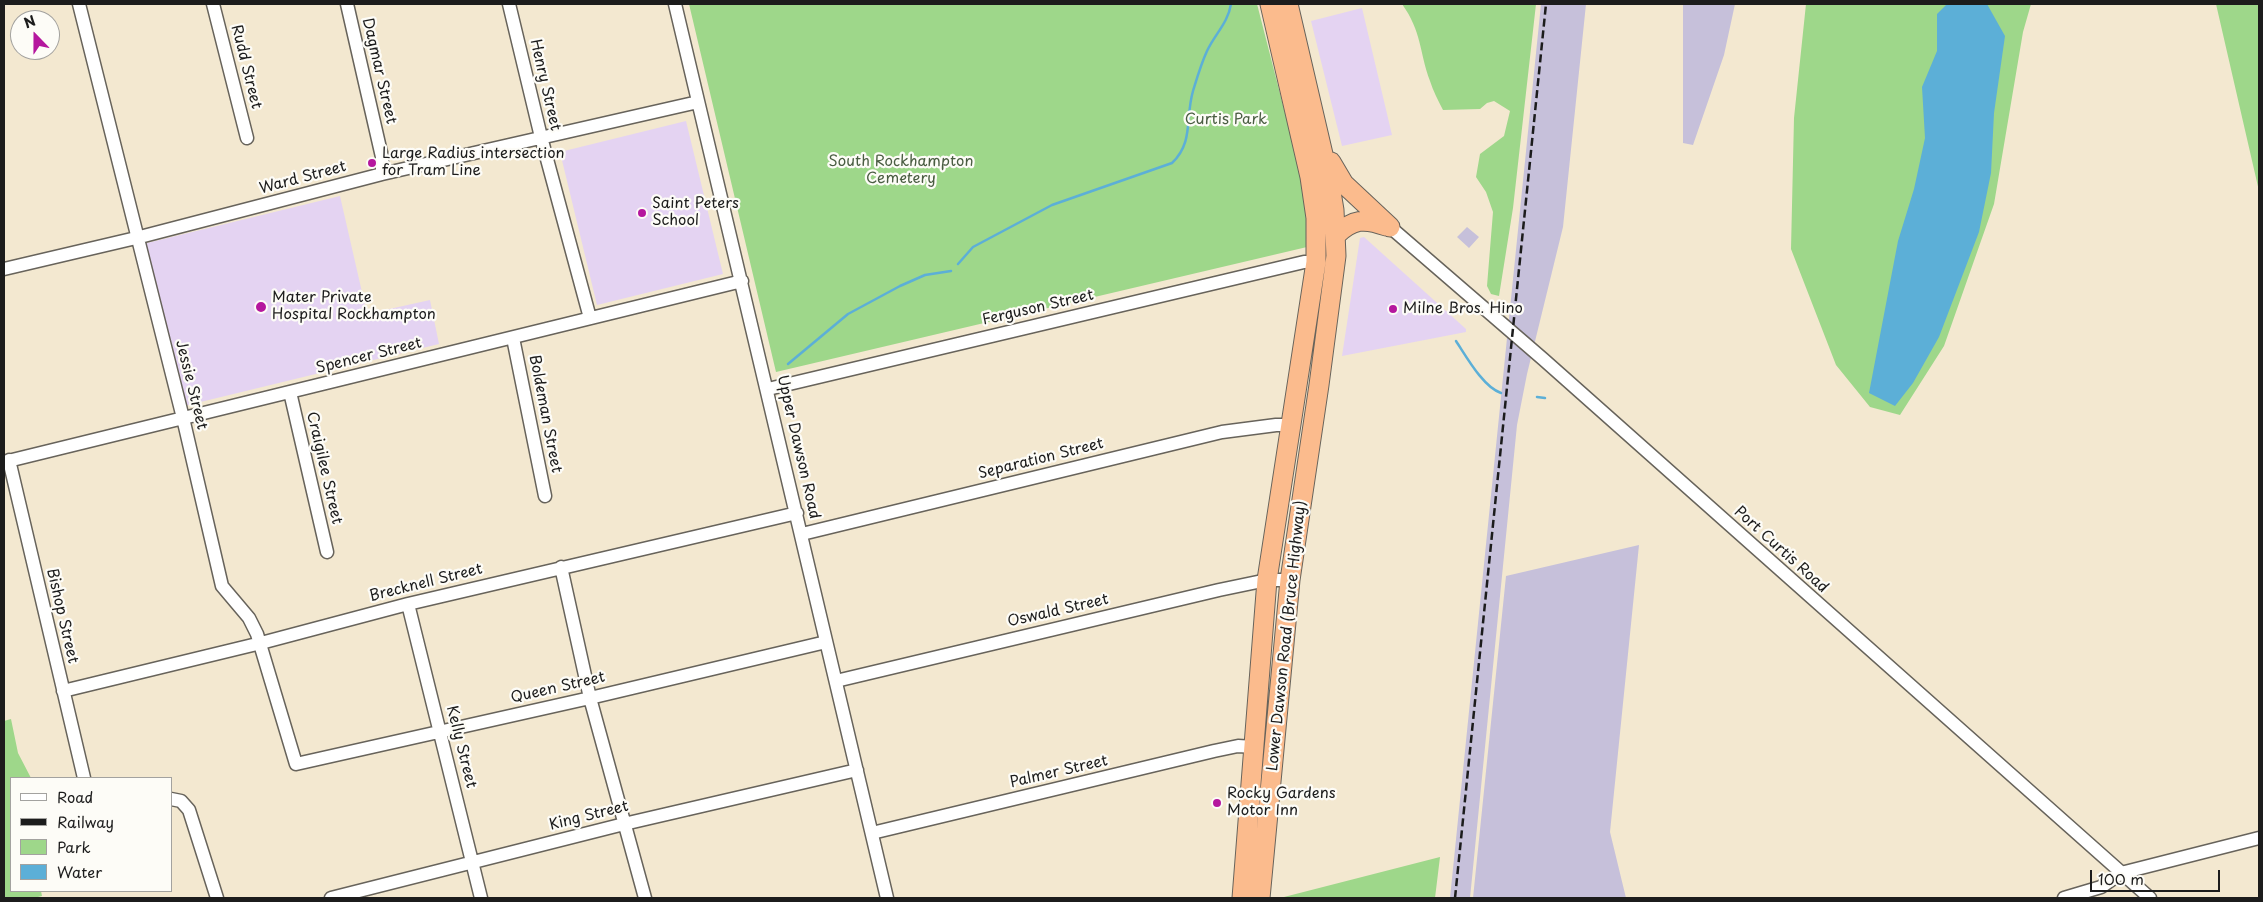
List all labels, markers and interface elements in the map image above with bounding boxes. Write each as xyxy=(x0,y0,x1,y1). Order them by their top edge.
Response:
north arrow xyxy=(10,10,60,60)
text: N xyxy=(20,10,39,33)
street label: Dagmar Street xyxy=(358,16,400,126)
street label: Rudd Street xyxy=(227,23,265,111)
street label: Henry Street xyxy=(526,37,564,133)
park label: Curtis Park xyxy=(1185,111,1267,129)
place label: Large Radius intersection for Tram Line xyxy=(382,145,565,180)
park label: South Rockhampton Cemetery xyxy=(829,153,973,188)
marker: Large Radius intersection for Tram Line xyxy=(366,157,378,169)
street label: Ward Street xyxy=(258,158,348,198)
place label: Saint Peters School xyxy=(652,195,739,230)
marker: Saint Peters School xyxy=(636,207,648,219)
street label: Ferguson Street xyxy=(980,286,1096,330)
place label: Mater Private Hospital Rockhampton xyxy=(272,289,436,324)
marker: Mater Private Hospital Rockhampton xyxy=(254,300,268,314)
place label: Milne Bros. Hino xyxy=(1403,300,1523,318)
marker: Milne Bros. Hino xyxy=(1387,303,1399,315)
street label: Spencer Street xyxy=(314,334,424,378)
street label: Jessie Street xyxy=(171,338,211,432)
street label: Boldeman Street xyxy=(525,354,565,474)
street label: Upper Dawson Road xyxy=(773,373,823,521)
street label: Craigilee Street xyxy=(302,410,346,526)
street label: Separation Street xyxy=(977,435,1105,483)
street label: Lower Dawson Road (Bruce Highway) xyxy=(1264,500,1310,772)
street label: Port Curtis Road xyxy=(1730,503,1832,597)
street label: Brecknell Street xyxy=(368,560,484,606)
street label: Bishop Street xyxy=(42,567,82,665)
street label: Oswald Street xyxy=(1006,591,1110,631)
street label: Queen Street xyxy=(509,668,607,708)
street label: Kelly Street xyxy=(442,704,480,790)
street label: Palmer Street xyxy=(1008,752,1110,792)
legend xyxy=(10,777,172,892)
text: Road xyxy=(57,785,93,808)
place label: Rocky Gardens Motor Inn xyxy=(1227,785,1336,820)
street label: King Street xyxy=(548,797,630,835)
marker: Rocky Gardens Motor Inn xyxy=(1211,797,1223,809)
text: Railway xyxy=(57,810,114,833)
text: Park xyxy=(57,835,91,858)
text: Water xyxy=(57,860,102,883)
scale bar xyxy=(2093,860,2223,892)
text: 100 m xyxy=(2098,867,2144,890)

